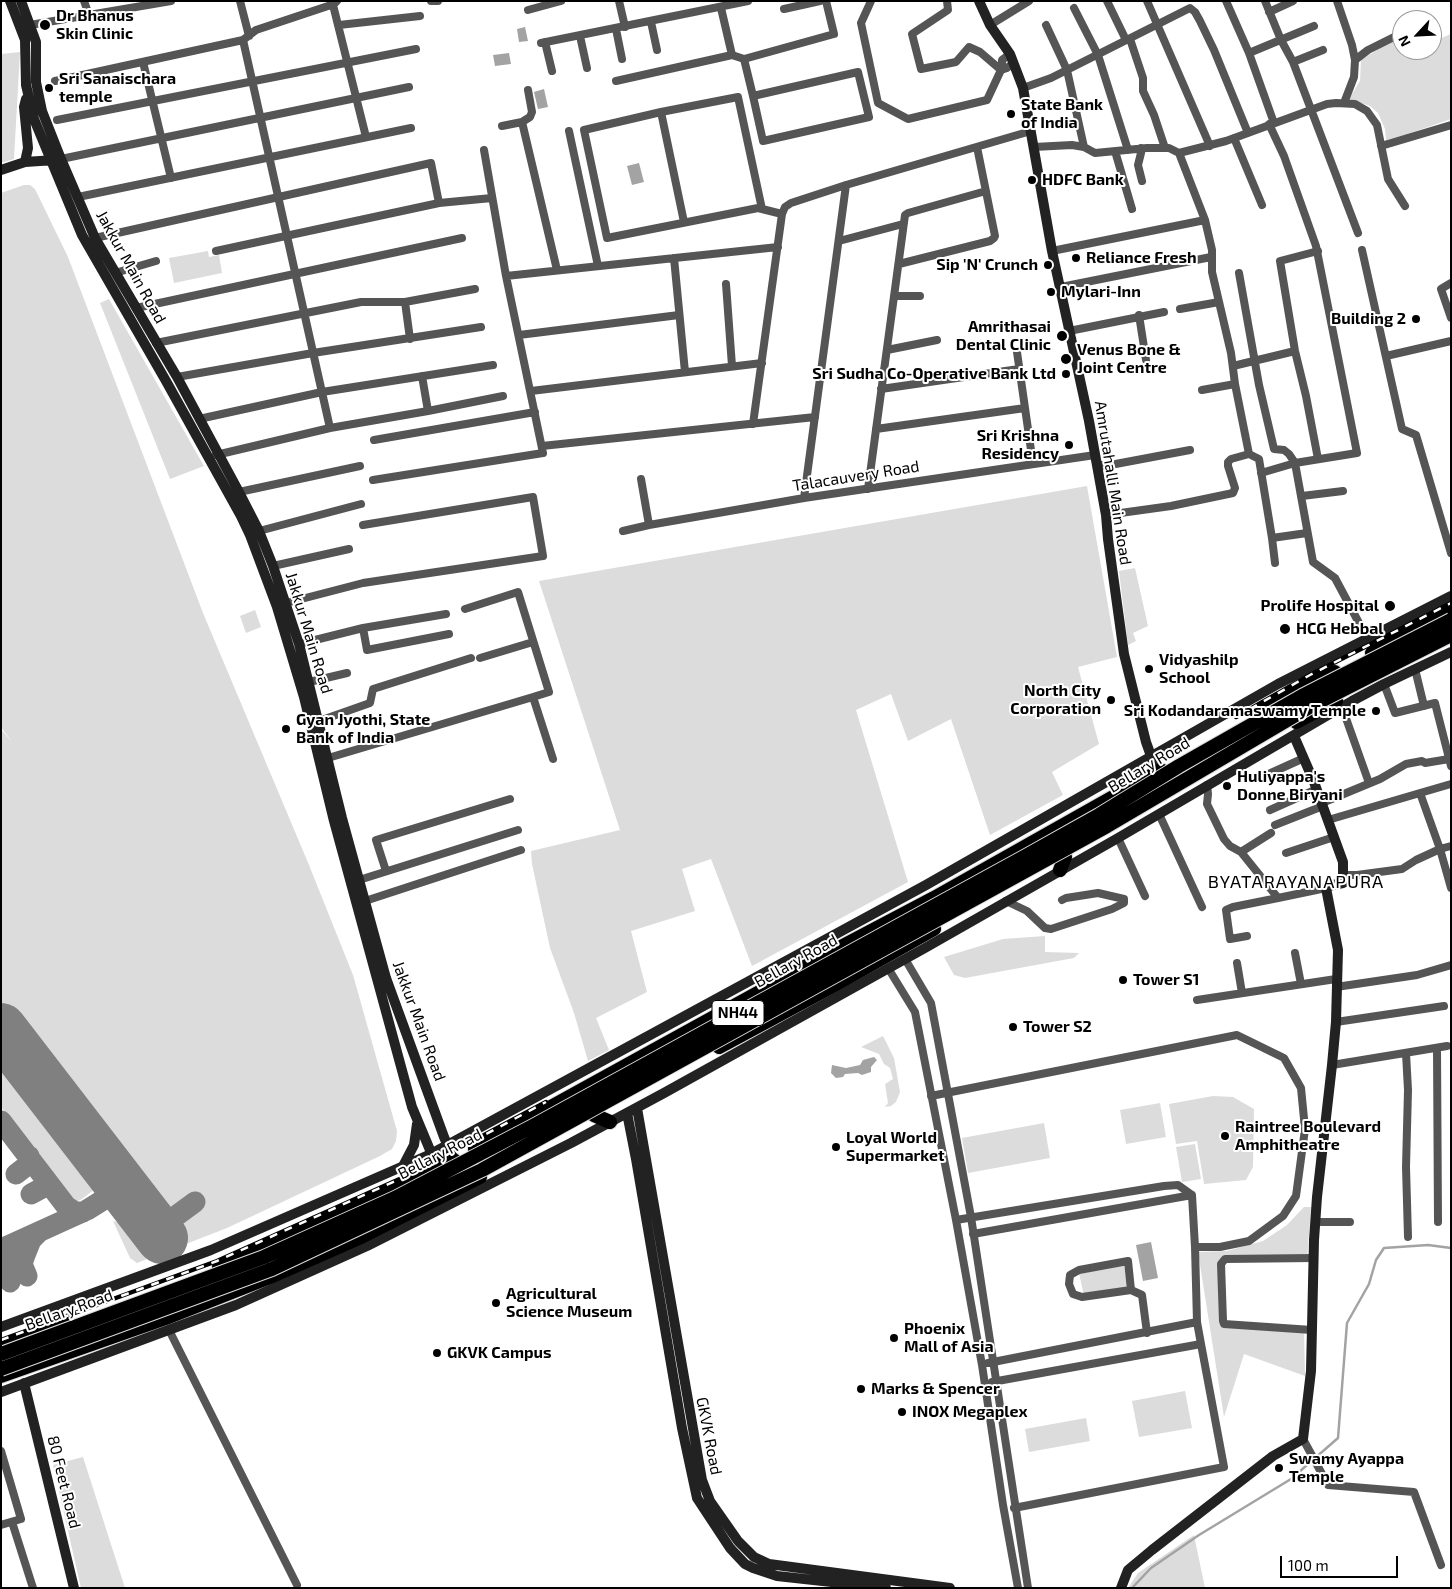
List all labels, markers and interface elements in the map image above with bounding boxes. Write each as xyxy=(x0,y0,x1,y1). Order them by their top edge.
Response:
place label: Dr Bhanus Skin Clinic xyxy=(56,6,134,44)
north arrow xyxy=(1392,10,1442,60)
marker: Dr Bhanus Skin Clinic xyxy=(38,18,52,32)
text: N xyxy=(1394,33,1414,49)
place label: Sri Sanaischara temple xyxy=(59,69,176,107)
marker: Sri Sanaischara temple xyxy=(43,82,55,94)
place label: State Bank of India xyxy=(1021,95,1103,133)
marker: State Bank of India xyxy=(1005,108,1017,120)
place label: HDFC Bank xyxy=(1042,170,1124,190)
marker: HDFC Bank xyxy=(1026,174,1038,186)
street label: Jakkur Main Road xyxy=(92,207,170,327)
place label: Reliance Fresh xyxy=(1086,248,1197,268)
marker: Reliance Fresh xyxy=(1070,252,1082,264)
place label: Sip 'N' Crunch xyxy=(936,255,1038,275)
marker: Sip 'N' Crunch xyxy=(1042,259,1054,271)
place label: Mylari-Inn xyxy=(1061,282,1141,302)
marker: Mylari-Inn xyxy=(1045,286,1057,298)
place label: Building 2 xyxy=(1331,309,1406,329)
marker: Building 2 xyxy=(1410,313,1422,325)
place label: Amrithasai Dental Clinic xyxy=(956,317,1051,355)
marker: Amrithasai Dental Clinic xyxy=(1055,329,1069,343)
place label: Venus Bone & Joint Centre xyxy=(1077,340,1181,378)
marker: Venus Bone & Joint Centre xyxy=(1059,352,1073,366)
place label: Sri Sudha Co-Operative Bank Ltd xyxy=(812,364,1056,384)
marker: Sri Sudha Co-Operative Bank Ltd xyxy=(1060,368,1072,380)
street label: Amrutahalli Main Road xyxy=(1091,400,1135,566)
place label: Sri Krishna Residency xyxy=(977,426,1059,464)
marker: Sri Krishna Residency xyxy=(1063,439,1075,451)
street label: Talacauvery Road xyxy=(791,456,921,496)
street label: Jakkur Main Road xyxy=(281,570,337,696)
place label: Prolife Hospital xyxy=(1261,596,1379,616)
marker: Prolife Hospital xyxy=(1383,599,1397,613)
place label: HCG Hebbal xyxy=(1296,619,1384,639)
marker: HCG Hebbal xyxy=(1278,622,1292,636)
place label: Vidyashilp School xyxy=(1159,650,1239,688)
marker: Vidyashilp School xyxy=(1143,663,1155,675)
place label: North City Corporation xyxy=(1010,681,1101,719)
marker: North City Corporation xyxy=(1105,694,1117,706)
place label: Sri Kodandaramaswamy Temple xyxy=(1124,701,1366,721)
marker: Sri Kodandaramaswamy Temple xyxy=(1370,705,1382,717)
place label: Gyan Jyothi, State Bank of India xyxy=(296,710,430,748)
marker: Gyan Jyothi, State Bank of India xyxy=(280,723,292,735)
street label: Bellary Road xyxy=(1105,733,1193,797)
place label: Huliyappa's Donne Biryani xyxy=(1237,767,1343,805)
marker: Huliyappa's Donne Biryani xyxy=(1221,780,1233,792)
district label: BYATARAYANAPURA xyxy=(1206,871,1386,893)
street label: Bellary Road xyxy=(751,930,841,992)
street label: Jakkur Main Road xyxy=(388,958,450,1084)
place label: Tower S1 xyxy=(1133,970,1200,990)
marker: Tower S1 xyxy=(1117,974,1129,986)
road number: NH44 xyxy=(712,1000,764,1026)
place label: Tower S2 xyxy=(1023,1017,1092,1037)
marker: Tower S2 xyxy=(1007,1021,1019,1033)
place label: Raintree Boulevard Amphitheatre xyxy=(1235,1117,1381,1155)
street label: Bellary Road xyxy=(395,1125,485,1183)
place label: Loyal World Supermarket xyxy=(846,1128,945,1166)
marker: Raintree Boulevard Amphitheatre xyxy=(1219,1130,1231,1142)
marker: Loyal World Supermarket xyxy=(830,1141,842,1153)
place label: Agricultural Science Museum xyxy=(506,1284,632,1322)
street label: Bellary Road xyxy=(22,1285,116,1335)
marker: Agricultural Science Museum xyxy=(490,1297,502,1309)
place label: Phoenix Mall of Asia xyxy=(904,1319,994,1357)
marker: Phoenix Mall of Asia xyxy=(888,1332,900,1344)
place label: GKVK Campus xyxy=(447,1343,552,1363)
marker: GKVK Campus xyxy=(431,1347,443,1359)
place label: Marks & Spencer xyxy=(871,1379,1000,1399)
marker: Marks & Spencer xyxy=(855,1383,867,1395)
street label: GKVK Road xyxy=(692,1395,726,1477)
place label: INOX Megaplex xyxy=(912,1402,1028,1422)
marker: INOX Megaplex xyxy=(896,1406,908,1418)
street label: 80 Feet Road xyxy=(43,1434,85,1530)
place label: Swamy Ayappa Temple xyxy=(1289,1449,1404,1487)
marker: Swamy Ayappa Temple xyxy=(1273,1462,1285,1474)
scale bar xyxy=(1282,1546,1400,1578)
text: 100 m xyxy=(1288,1556,1329,1574)

